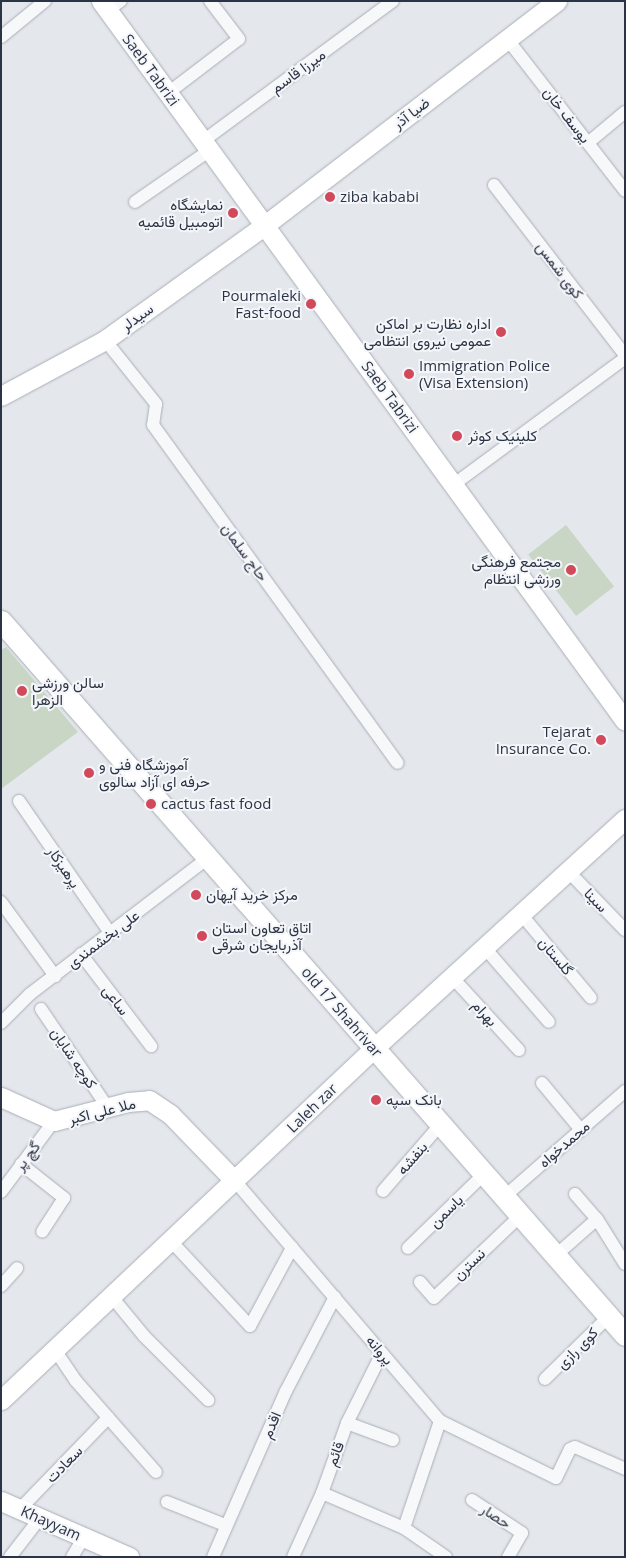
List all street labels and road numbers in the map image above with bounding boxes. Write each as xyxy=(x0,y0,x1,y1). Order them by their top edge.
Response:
street label: Saeb Tabrizi xyxy=(119,31,183,109)
street label: میرزا قاسم xyxy=(267,45,329,97)
street label: یوسف خان xyxy=(540,83,594,147)
street label: ضیا آذر xyxy=(389,93,433,133)
street label: کوی شمس xyxy=(533,238,587,302)
street label: سیدلر xyxy=(117,299,157,335)
street label: Saeb Tabrizi xyxy=(358,358,422,436)
street label: حاج سلمان xyxy=(218,520,272,584)
street label: پرهیزکار xyxy=(44,843,84,891)
street label: سینا xyxy=(580,884,612,916)
street label: علی بخشمندی xyxy=(63,906,143,972)
street label: گلستان xyxy=(535,933,577,979)
street label: old 17 Shahrivar xyxy=(298,963,386,1061)
street label: ساعی xyxy=(99,981,133,1019)
street label: بهرام xyxy=(469,996,501,1030)
street label: کوچه شایان xyxy=(47,1024,101,1092)
street label: Laleh zar xyxy=(283,1080,341,1136)
street label: ملا علی اکبر xyxy=(67,1094,137,1128)
street label: محمدخواه xyxy=(535,1117,593,1171)
street label: گچ پر xyxy=(10,1138,44,1174)
street label: بنفشه xyxy=(393,1138,431,1178)
street label: یاسمن xyxy=(425,1191,467,1231)
street label: نسترن xyxy=(449,1244,489,1284)
street label: کوی رازی xyxy=(553,1324,601,1372)
street label: پروانه xyxy=(363,1332,397,1368)
street label: اقدم xyxy=(257,1409,285,1441)
street label: قائم xyxy=(322,1439,348,1469)
street label: سعادت xyxy=(42,1442,86,1486)
street label: حصار xyxy=(478,1500,514,1532)
street label: Khayyam xyxy=(18,1502,84,1544)

